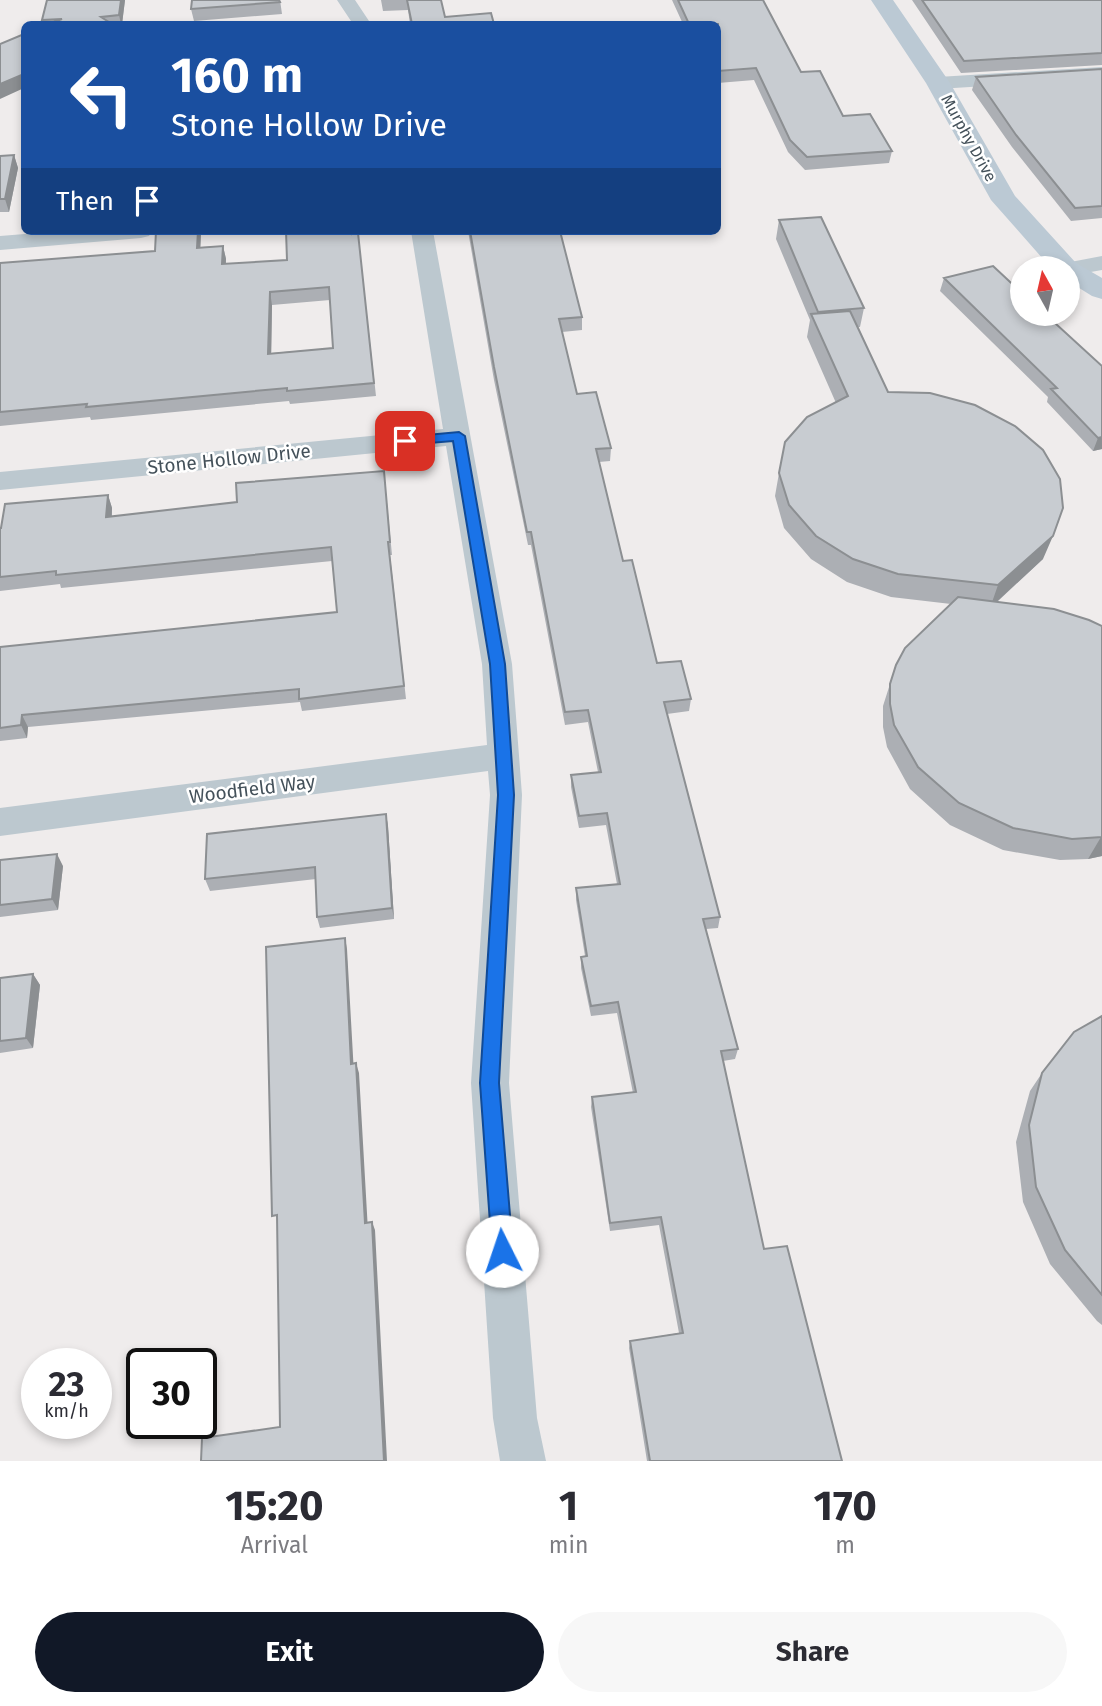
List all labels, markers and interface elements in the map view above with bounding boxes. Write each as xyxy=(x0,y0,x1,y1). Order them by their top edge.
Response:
text: 160 m xyxy=(171,46,303,105)
icon: left xyxy=(56,49,147,140)
street label: Murphy Drive xyxy=(937,91,1001,185)
text: Stone Hollow Drive xyxy=(171,106,447,144)
icon: arrive xyxy=(128,182,166,220)
text: Then xyxy=(56,186,114,217)
north arrow xyxy=(1010,256,1080,326)
map controls xyxy=(1010,256,1080,326)
pin xyxy=(375,411,435,471)
icon: arrive xyxy=(386,422,424,460)
street label: Stone Hollow Drive xyxy=(146,439,312,479)
street label: Woodfield Way xyxy=(188,770,317,808)
position arrow xyxy=(465,1214,539,1288)
speed limit sign: 30 xyxy=(126,1348,217,1439)
text: 23 xyxy=(48,1363,85,1405)
text: km/h xyxy=(44,1400,89,1422)
text: 15:20 xyxy=(225,1481,324,1531)
text: 1 xyxy=(559,1481,578,1531)
text: 170 xyxy=(814,1481,877,1531)
text: Arrival xyxy=(241,1531,308,1559)
text: min xyxy=(549,1531,588,1559)
text: m xyxy=(835,1531,855,1559)
button: Exit xyxy=(35,1612,544,1692)
button: Share xyxy=(558,1612,1067,1692)

